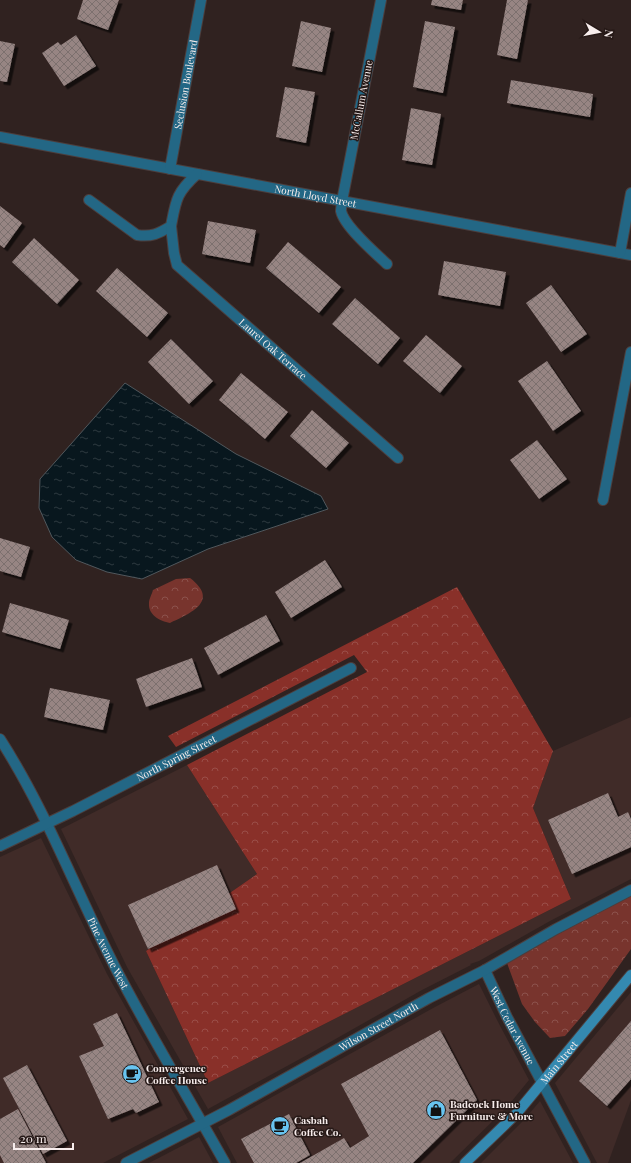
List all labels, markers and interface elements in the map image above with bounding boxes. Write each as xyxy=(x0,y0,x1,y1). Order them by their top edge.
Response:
north arrow xyxy=(579,12,619,52)
text: N xyxy=(601,29,617,39)
street label: Seclusion Boulevard xyxy=(170,38,201,130)
street label: McCallum Avenue xyxy=(346,59,376,141)
street label: North Lloyd Street xyxy=(273,182,358,211)
street label: Laurel Oak Terrace xyxy=(236,315,310,382)
street label: North Spring Street xyxy=(134,731,219,784)
street label: Pine Avenue West xyxy=(85,915,132,992)
street label: West Cedar Avenue xyxy=(486,983,538,1067)
street label: Wilson Street North xyxy=(335,999,420,1055)
street label: Main Street xyxy=(537,1037,581,1087)
place label: Convergence Coffee House xyxy=(146,1061,207,1087)
cafe icon: Convergence Coffee House xyxy=(121,1063,143,1085)
place label: Badcock Home Furniture & More xyxy=(450,1097,533,1123)
shop icon: Badcock Home Furniture & More xyxy=(425,1099,447,1121)
place label: Casbah Coffee Co. xyxy=(294,1113,341,1139)
cafe icon: Casbah Coffee Co. xyxy=(269,1115,291,1137)
scale bar xyxy=(14,1125,73,1151)
text: 20 m xyxy=(20,1130,47,1146)

